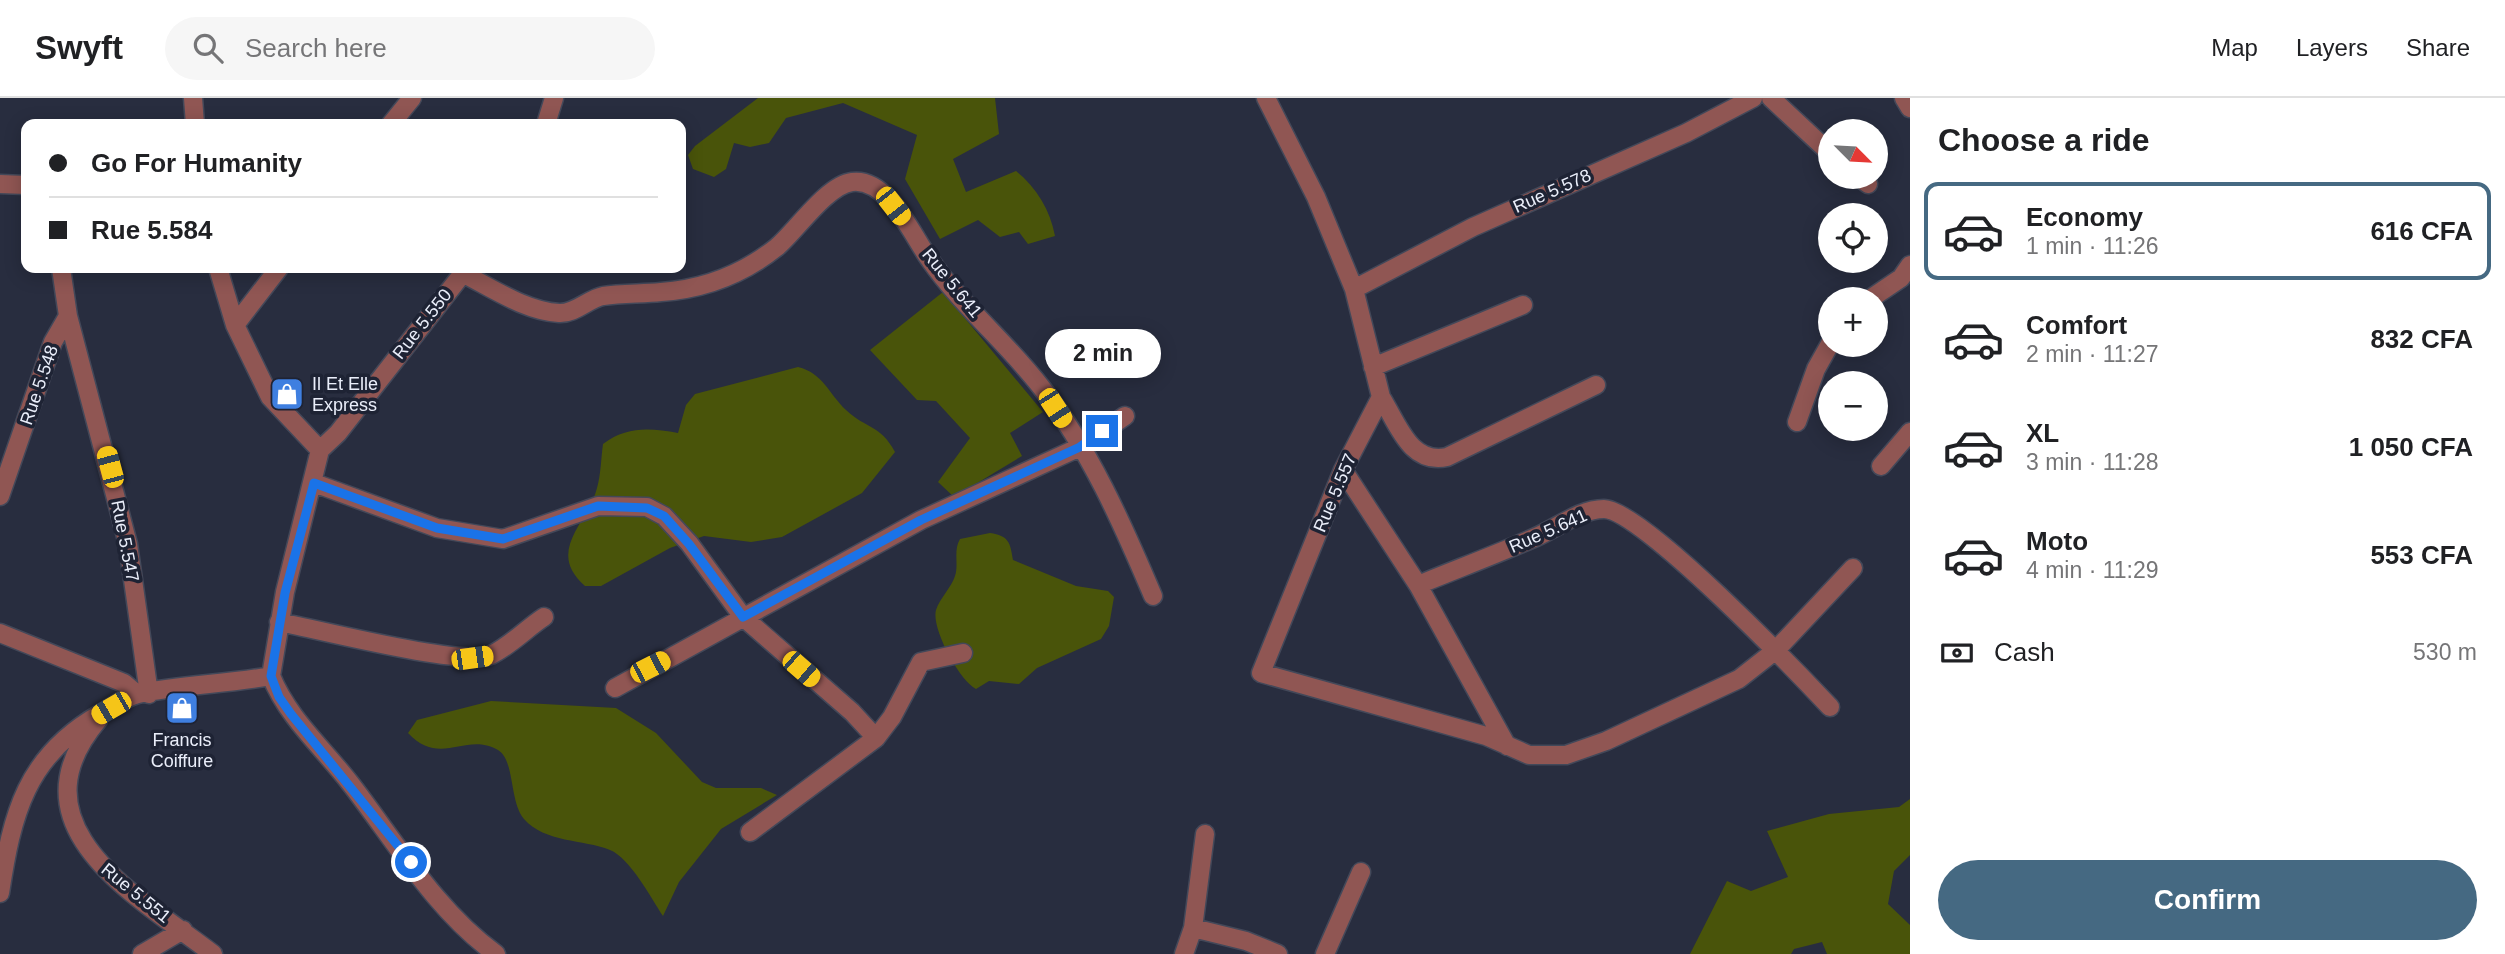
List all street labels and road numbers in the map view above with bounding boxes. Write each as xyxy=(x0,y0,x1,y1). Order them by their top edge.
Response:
street label: Rue 5.578 xyxy=(1510,165,1594,217)
street label: Rue 5.641 xyxy=(918,244,986,322)
street label: Rue 5.550 xyxy=(389,285,455,363)
street label: Rue 5.548 xyxy=(16,342,62,428)
street label: Rue 5.557 xyxy=(1310,451,1360,535)
street label: Rue 5.547 xyxy=(107,498,143,584)
street label: Rue 5.641 xyxy=(1506,505,1590,557)
street label: Rue 5.551 xyxy=(97,859,175,927)

